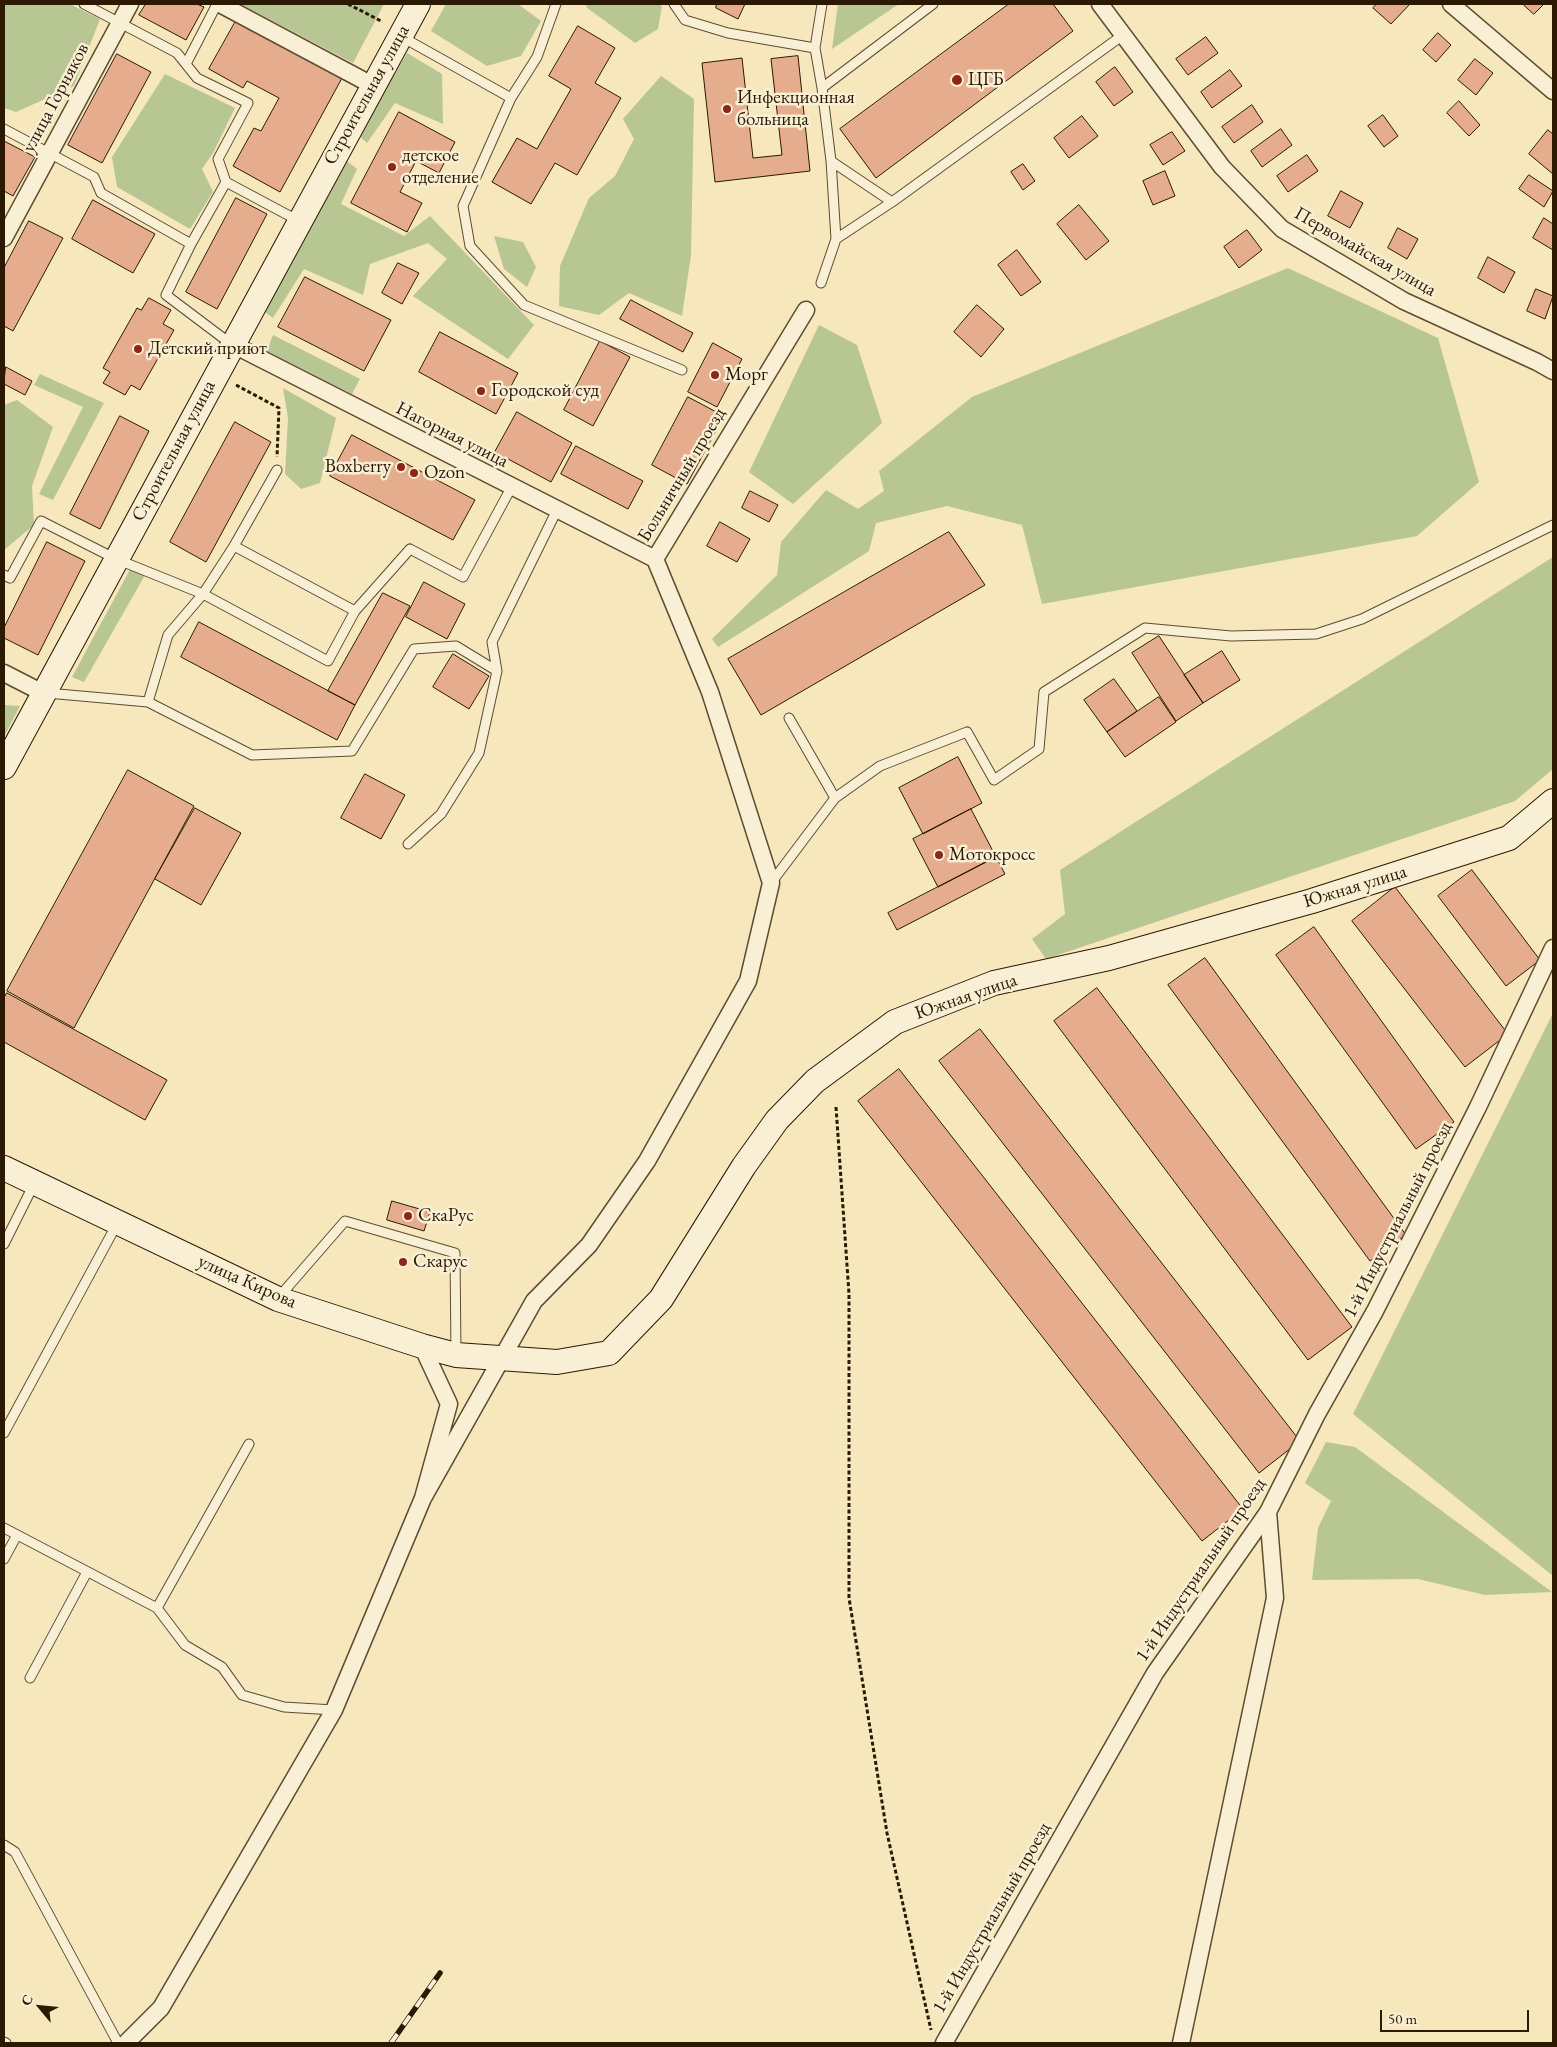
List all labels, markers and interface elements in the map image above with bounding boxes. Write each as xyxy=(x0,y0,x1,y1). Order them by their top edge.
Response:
street label: Строительная улица xyxy=(319,21,415,169)
street label: улица Горняков xyxy=(18,40,94,156)
place label: ЦГБ xyxy=(968,69,1004,91)
marker: ЦГБ xyxy=(950,73,964,87)
place label: Инфекционная больница xyxy=(737,87,855,131)
marker: Инфекционная больница xyxy=(721,103,733,115)
place label: детское отделение xyxy=(402,145,479,189)
marker: детское отделение xyxy=(386,161,398,173)
street label: Первомайская улица xyxy=(1290,202,1440,302)
place label: Детский приют xyxy=(148,338,267,360)
marker: Детский приют xyxy=(132,343,144,355)
place label: Морг xyxy=(725,364,768,386)
marker: Морг xyxy=(709,369,721,381)
street label: Строительная улица xyxy=(127,377,221,525)
place label: Городской суд xyxy=(491,380,599,402)
marker: Городской суд xyxy=(475,385,487,397)
street label: Нагорная улица xyxy=(392,397,512,473)
street label: Больничный проезд xyxy=(633,404,731,546)
place label: Boxberry xyxy=(325,456,391,478)
marker: Boxberry xyxy=(395,461,407,473)
place label: Ozon xyxy=(424,462,465,484)
marker: Ozon xyxy=(408,467,420,479)
place label: Мотокросс xyxy=(949,844,1036,866)
marker: Мотокросс xyxy=(933,849,945,861)
street label: Южная улица xyxy=(1301,860,1409,914)
street label: Южная улица xyxy=(912,969,1020,1025)
street label: 1-й Индустриальный проезд xyxy=(1339,1118,1457,1322)
place label: СкаРус xyxy=(418,1205,474,1227)
marker: СкаРус xyxy=(402,1210,414,1222)
street label: улица Кирова xyxy=(194,1250,300,1314)
place label: Скарус xyxy=(413,1251,468,1273)
marker: Скарус xyxy=(397,1256,409,1268)
street label: 1-й Индустриальный проезд xyxy=(1131,1474,1271,1666)
street label: 1-й Индустриальный проезд xyxy=(928,1819,1056,2017)
north arrow xyxy=(15,1982,65,2032)
text: С xyxy=(16,1991,37,2009)
scale bar xyxy=(1382,2000,1531,2032)
text: 50 m xyxy=(1388,2009,1417,2028)

